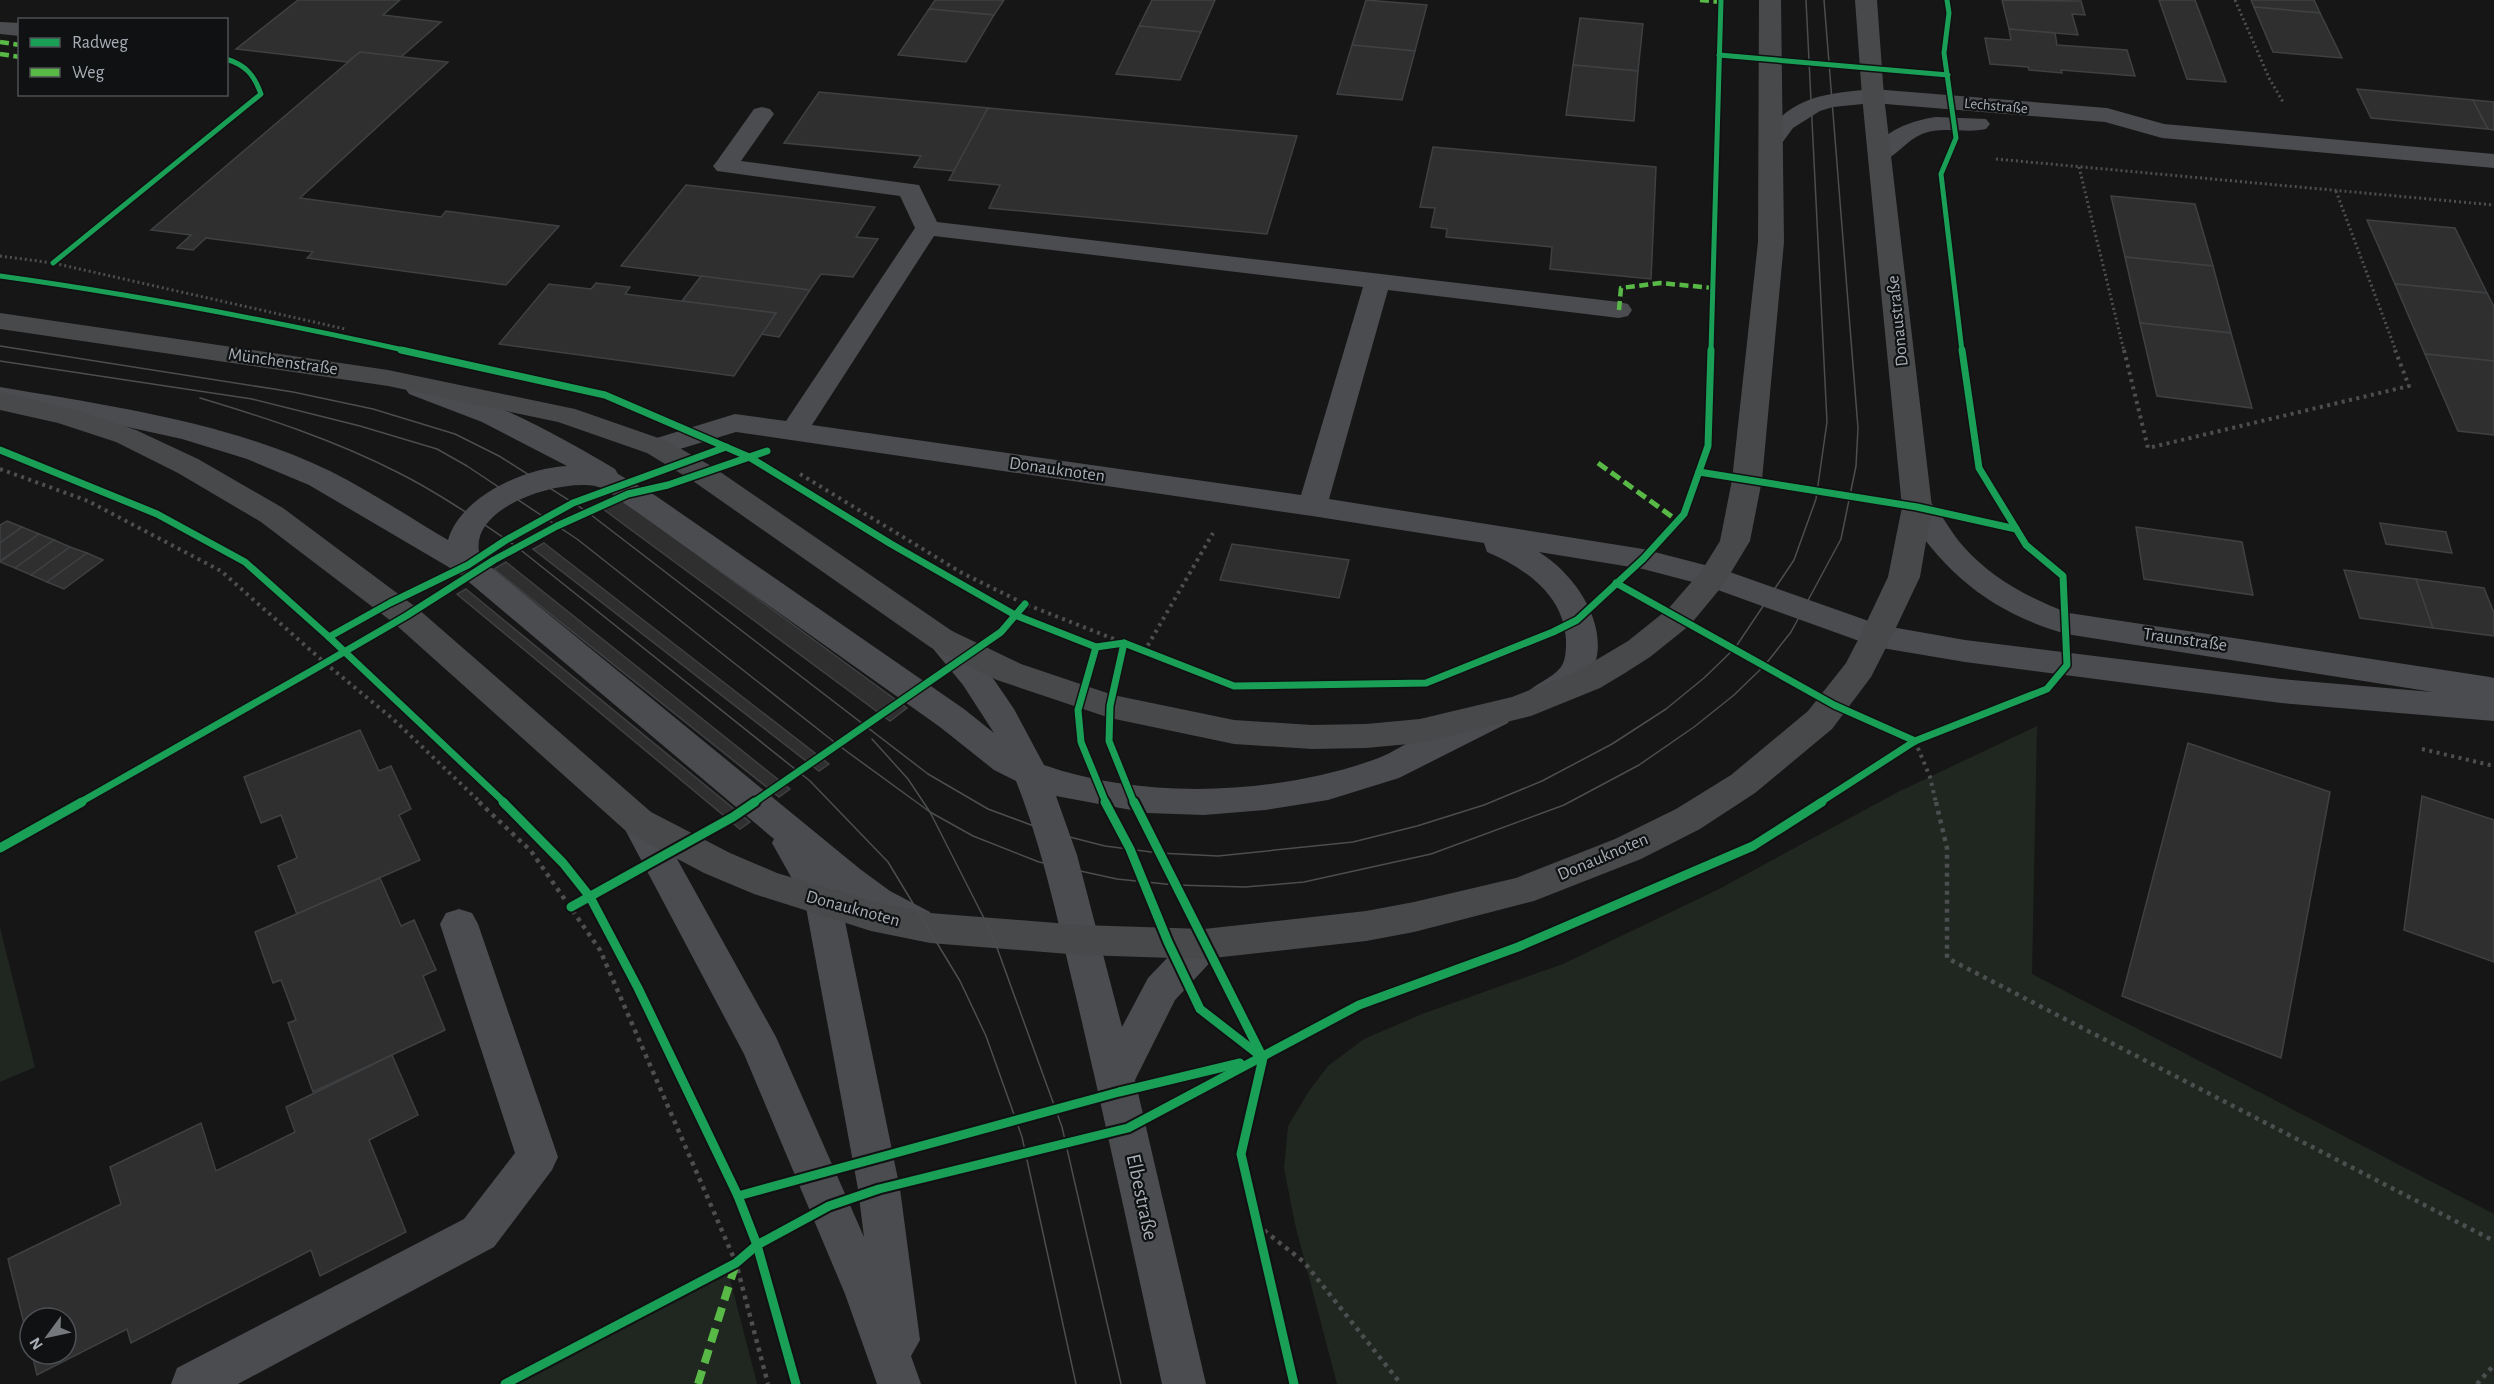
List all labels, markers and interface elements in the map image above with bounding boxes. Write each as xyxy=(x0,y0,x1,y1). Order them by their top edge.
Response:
legend xyxy=(18,18,228,96)
text: Radweg xyxy=(72,34,128,52)
text: Weg xyxy=(72,64,104,82)
street label: Lechstraße xyxy=(1964,96,2028,116)
street label: Donaustraße xyxy=(1884,274,1912,368)
street label: Münchenstraße xyxy=(227,345,339,379)
street label: Donauknoten xyxy=(1008,454,1106,486)
street label: Traunstraße xyxy=(2142,625,2228,655)
street label: Donauknoten xyxy=(1555,830,1651,884)
street label: Donauknoten xyxy=(804,888,902,930)
street label: Elbestraße xyxy=(1123,1152,1161,1242)
north arrow xyxy=(18,1306,78,1366)
text: N xyxy=(27,1335,46,1353)

